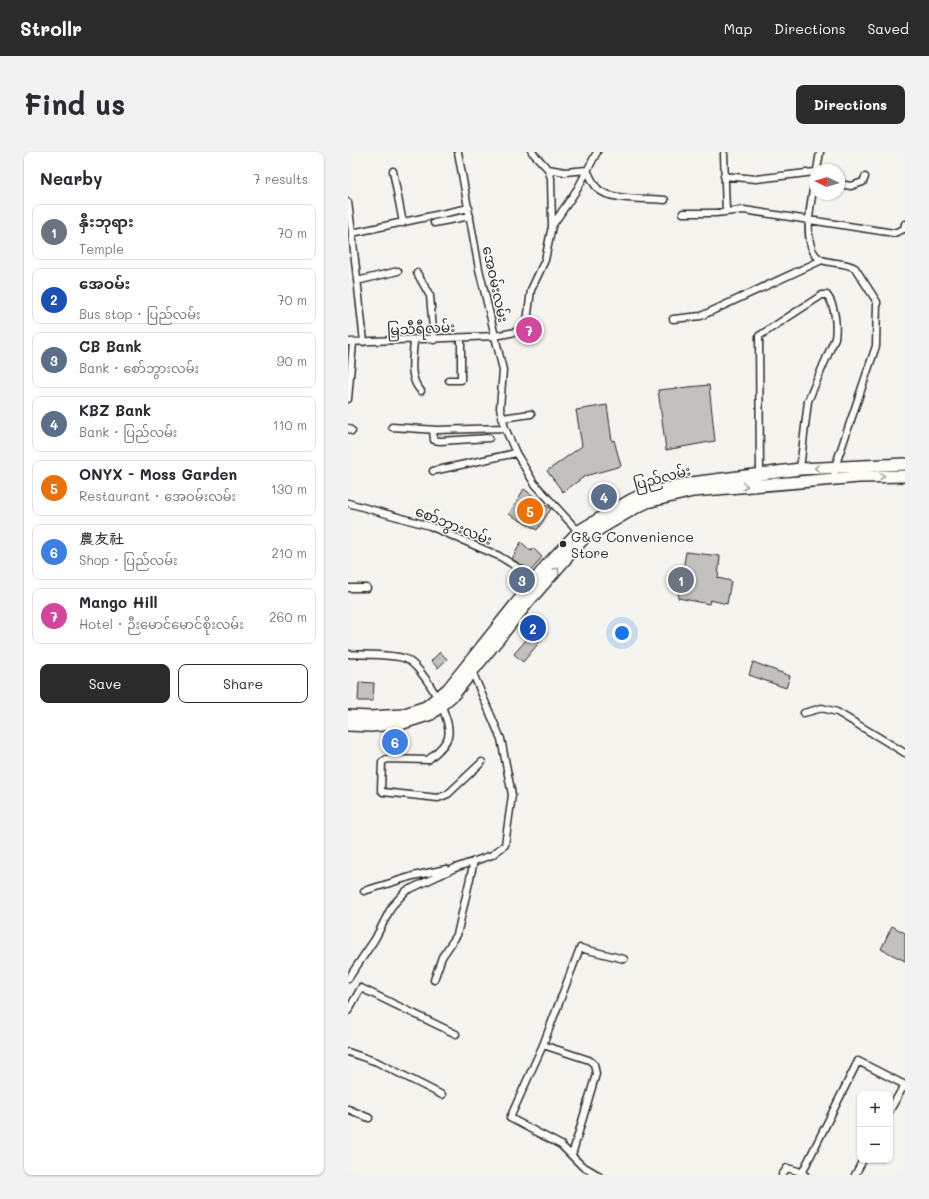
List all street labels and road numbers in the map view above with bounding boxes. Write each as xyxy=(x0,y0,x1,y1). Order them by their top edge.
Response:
street label: အေဝမ်းလမ်း xyxy=(479,244,513,324)
street label: မြသီရီလမ်း xyxy=(386,317,456,342)
street label: ပြည်လမ်း xyxy=(631,460,693,497)
street label: စော်ဘွားလမ်း xyxy=(412,501,495,551)

